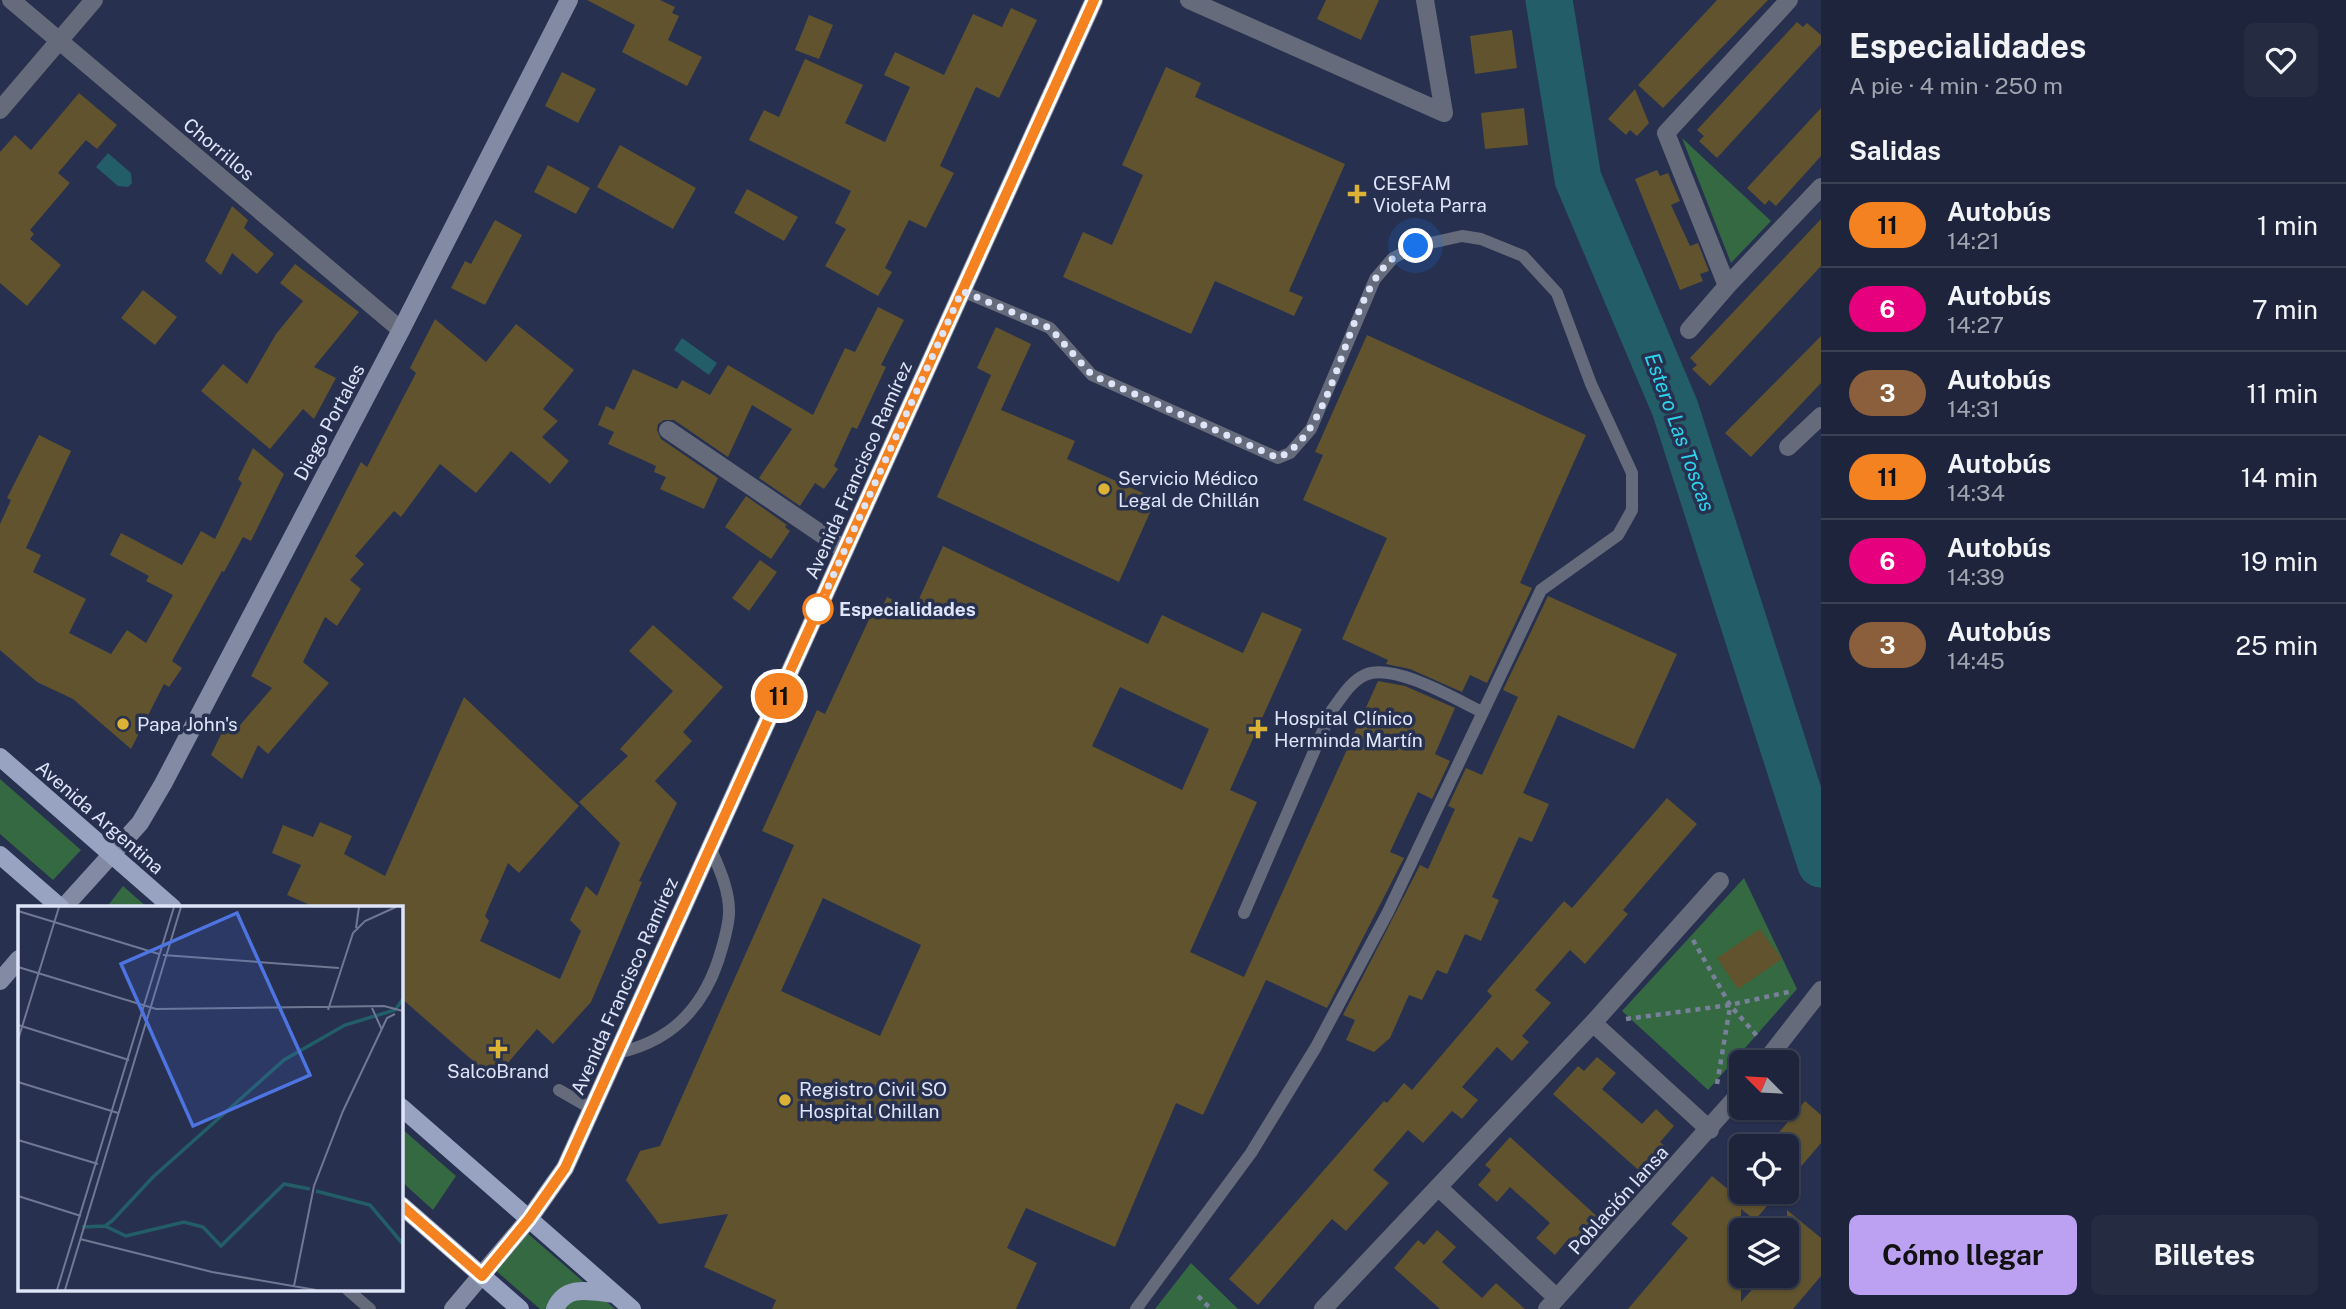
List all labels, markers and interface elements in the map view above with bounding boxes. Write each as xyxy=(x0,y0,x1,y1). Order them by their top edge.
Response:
button: heart xyxy=(2244,23,2318,97)
text: Especialidades xyxy=(1849,27,2086,65)
text: A pie · 4 min · 250 m xyxy=(1849,72,2063,99)
street label: Chorrillos xyxy=(179,113,259,185)
text: Salidas xyxy=(1849,135,1941,166)
place label: CESFAM Violeta Parra xyxy=(1373,172,1487,216)
marker: CESFAM Violeta Parra xyxy=(1347,184,1367,204)
text: Autobús xyxy=(1947,196,2051,227)
text: 1 min xyxy=(2257,210,2318,241)
text: 11 xyxy=(1877,211,1898,239)
text: 14:21 xyxy=(1947,227,2000,254)
your location xyxy=(1398,228,1433,263)
text: Autobús xyxy=(1947,280,2051,311)
text: 7 min xyxy=(2252,294,2318,325)
text: 6 xyxy=(1880,295,1895,323)
text: 14:27 xyxy=(1947,311,2004,338)
water label: Estero Las Toscas xyxy=(1640,349,1720,515)
street label: Avenida Francisco Ramírez xyxy=(800,358,916,582)
street label: Diego Portales xyxy=(289,360,369,484)
text: Autobús xyxy=(1947,364,2051,395)
text: 11 min xyxy=(2246,378,2318,409)
text: 3 xyxy=(1880,379,1895,407)
text: 14:31 xyxy=(1947,395,2000,422)
text: Autobús xyxy=(1947,448,2051,479)
text: 14 min xyxy=(2241,462,2318,493)
text: 11 xyxy=(1877,463,1898,491)
place label: Servicio Médico Legal de Chillán xyxy=(1118,467,1260,511)
text: 14:34 xyxy=(1947,479,2005,506)
marker: Servicio Médico Legal de Chillán xyxy=(1096,481,1112,497)
text: Autobús xyxy=(1947,532,2051,563)
text: 19 min xyxy=(2241,546,2318,577)
text: 6 xyxy=(1880,547,1895,575)
text: 14:39 xyxy=(1947,563,2005,590)
marker: Especialidades xyxy=(803,594,833,624)
place label: Especialidades xyxy=(839,598,976,620)
text: Autobús xyxy=(1947,616,2051,647)
text: 25 min xyxy=(2235,630,2318,661)
text: 3 xyxy=(1880,631,1895,659)
text: 14:45 xyxy=(1947,647,2005,674)
line badge: 11 xyxy=(748,673,810,719)
text: 11 xyxy=(769,682,789,710)
place label: Hospital Clínico Herminda Martín xyxy=(1274,707,1423,751)
place label: Papa John's xyxy=(137,713,238,735)
marker: Papa John's xyxy=(115,716,131,732)
marker: Hospital Clínico Herminda Martín xyxy=(1248,719,1268,739)
street label: Avenida Argentina xyxy=(32,756,168,878)
street label: Avenida Francisco Ramírez xyxy=(566,874,682,1098)
inset map xyxy=(18,906,402,1292)
marker: SalcoBrand xyxy=(490,1041,506,1057)
north arrow xyxy=(1729,1050,1799,1120)
map controls xyxy=(1729,1050,1799,1288)
place label: SalcoBrand xyxy=(447,1060,549,1082)
place label: Registro Civil SO Hospital Chillan xyxy=(799,1078,947,1122)
marker: Registro Civil SO Hospital Chillan xyxy=(777,1092,793,1108)
button: locate xyxy=(1729,1134,1799,1204)
street label: Población Iansa xyxy=(1564,1141,1672,1259)
button: Cómo llegar xyxy=(1849,1215,2077,1295)
button: Billetes xyxy=(2091,1215,2318,1295)
button: layers xyxy=(1729,1218,1799,1288)

